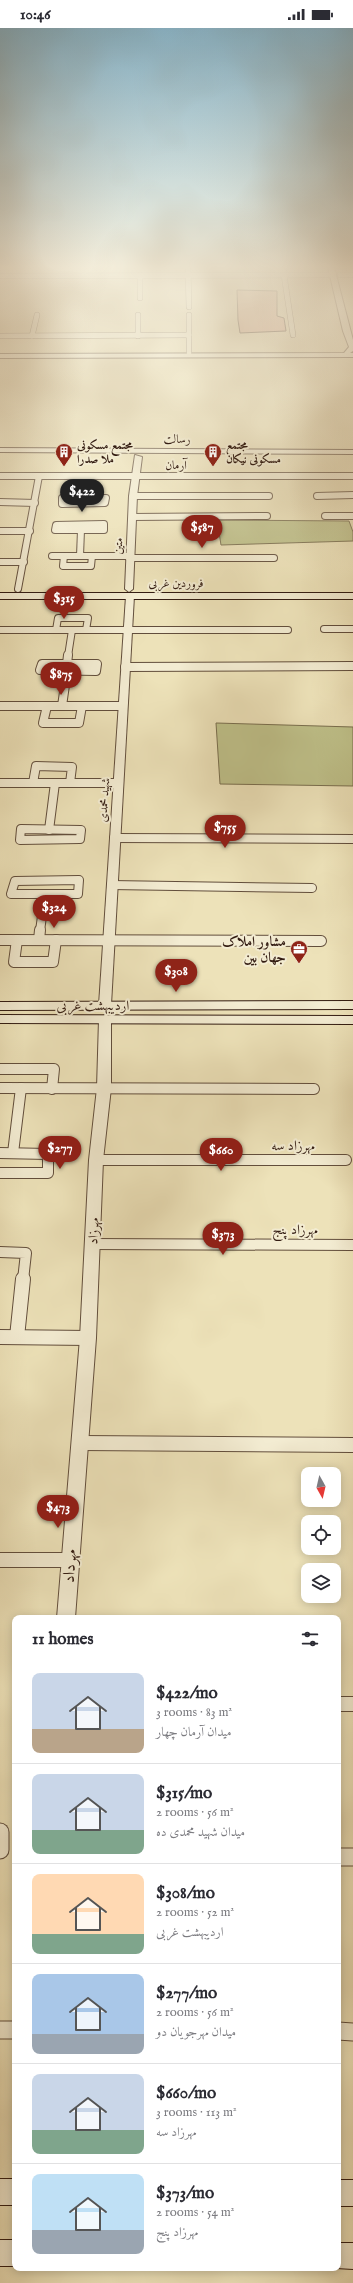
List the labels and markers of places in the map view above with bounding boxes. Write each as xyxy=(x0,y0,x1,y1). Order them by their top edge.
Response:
place label: مجتمع مسکونی ملا صدرا xyxy=(76,438,134,467)
place label: مجتمع مسکونی نیکان xyxy=(226,438,281,467)
building icon: مجتمع مسکونی ملا صدرا xyxy=(54,442,74,467)
building icon: مجتمع مسکونی نیکان xyxy=(203,442,223,467)
pin: $422 xyxy=(58,479,106,513)
pin: $587 xyxy=(178,515,226,549)
pin: $315 xyxy=(40,586,88,620)
pin: $875 xyxy=(37,662,85,696)
pin: $755 xyxy=(201,815,249,849)
pin: $324 xyxy=(30,895,78,929)
place label: مشاور املاک جهان بین xyxy=(222,933,286,967)
office icon: مشاور املاک جهان بین xyxy=(289,939,309,964)
pin: $308 xyxy=(152,959,200,993)
pin: $277 xyxy=(36,1136,84,1170)
pin: $660 xyxy=(197,1138,245,1172)
pin: $373 xyxy=(199,1222,247,1256)
pin: $473 xyxy=(34,1495,82,1529)

